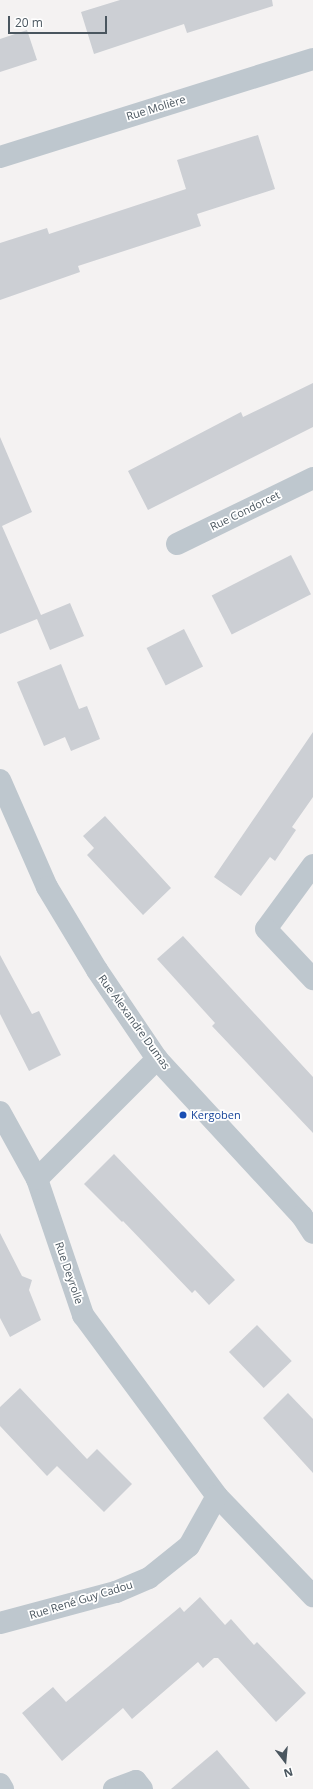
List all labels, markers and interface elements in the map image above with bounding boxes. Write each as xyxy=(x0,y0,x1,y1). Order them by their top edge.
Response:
scale bar xyxy=(10,8,109,34)
text: 20 m xyxy=(15,14,43,31)
street label: Rue Molière xyxy=(125,93,187,123)
street label: Rue Condorcet xyxy=(208,488,282,534)
street label: Rue Alexandre Dumas xyxy=(95,972,173,1072)
place label: Kergoben xyxy=(191,1108,241,1122)
marker: Kergoben xyxy=(178,1110,188,1120)
street label: Rue Deyrolle xyxy=(52,1240,86,1306)
street label: Rue René Guy Cadou xyxy=(28,1578,134,1622)
north arrow xyxy=(265,1741,305,1781)
text: N xyxy=(282,1765,295,1781)

